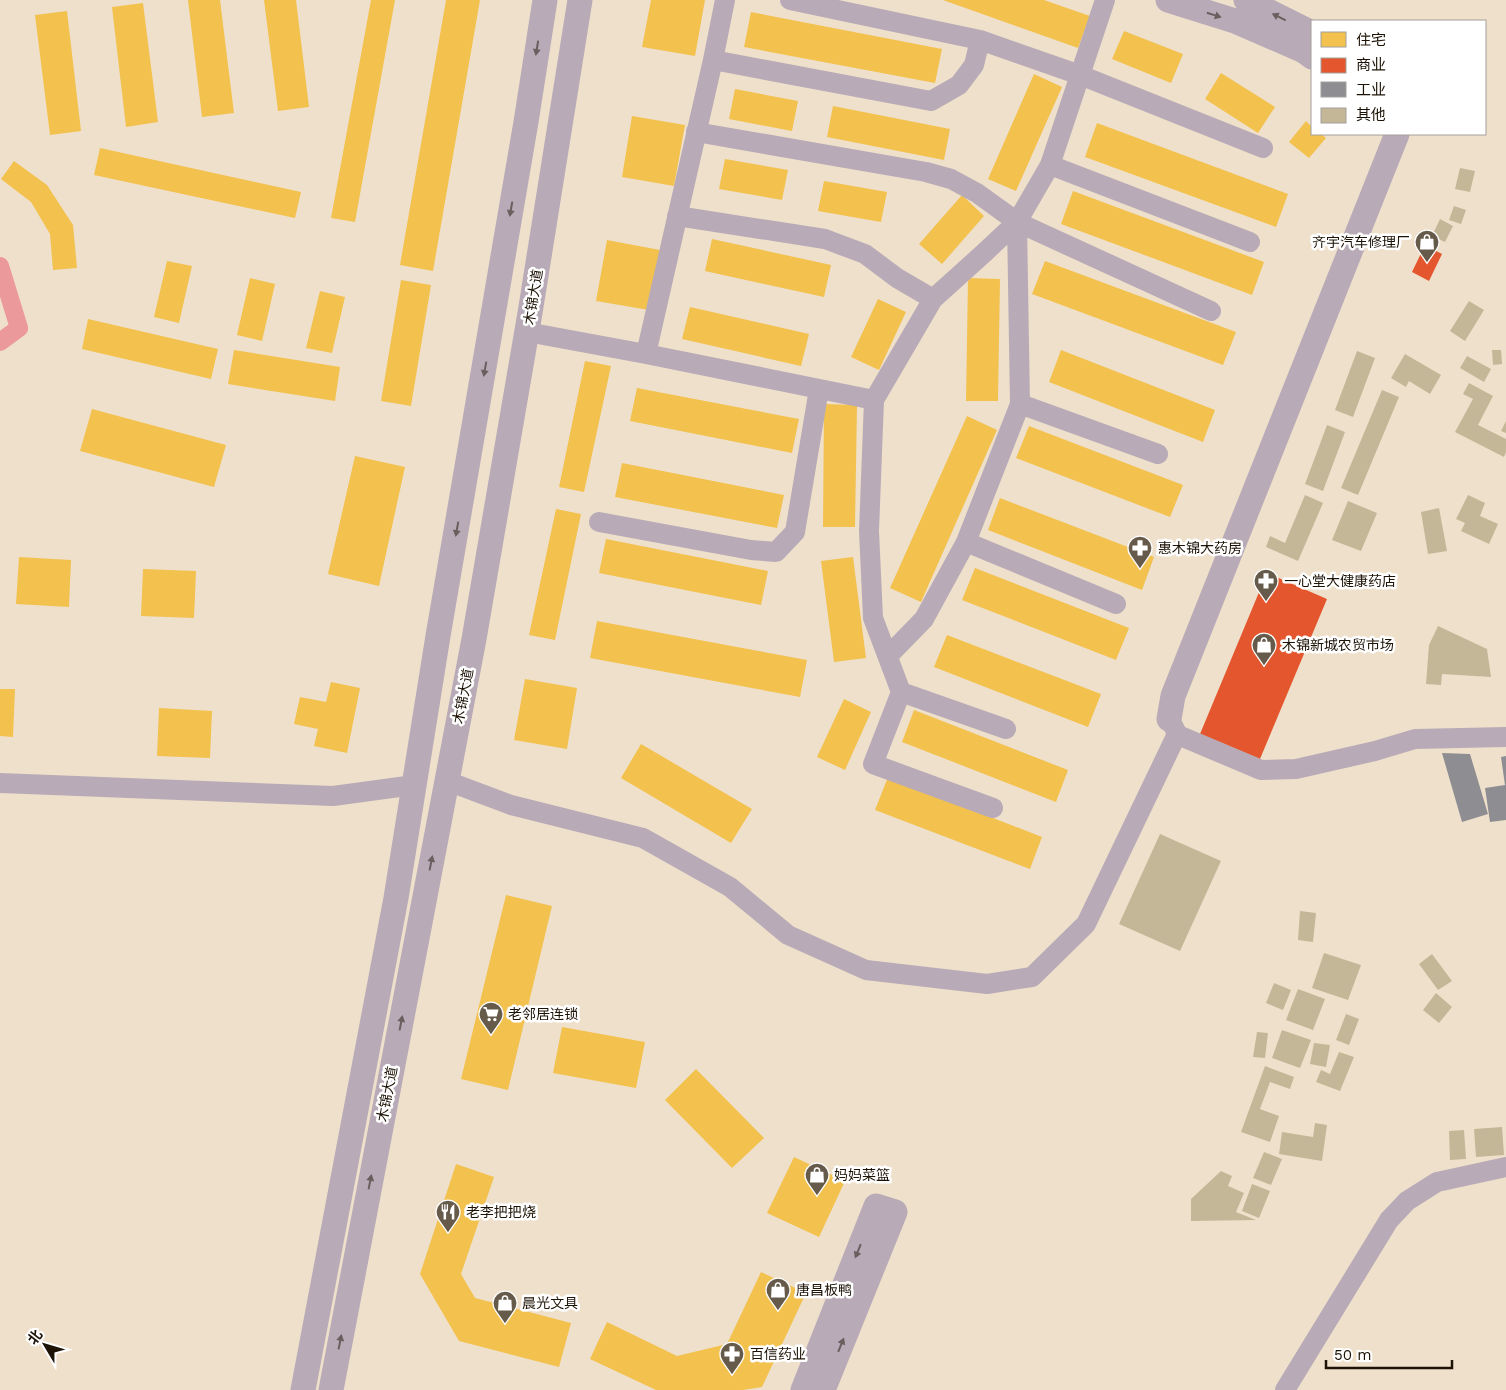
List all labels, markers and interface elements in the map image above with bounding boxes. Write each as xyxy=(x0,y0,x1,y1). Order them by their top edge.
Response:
one-way arrow xyxy=(1207,12,1222,19)
one-way arrow xyxy=(1272,12,1286,20)
legend xyxy=(1311,20,1486,135)
text: 住宅 xyxy=(1356,31,1386,49)
one-way arrow xyxy=(533,41,541,57)
text: 商业 xyxy=(1356,56,1386,74)
text: 工业 xyxy=(1356,81,1386,99)
text: 其他 xyxy=(1356,106,1386,124)
one-way arrow xyxy=(507,201,515,217)
shop icon: 齐宇汽车修理厂 xyxy=(1414,229,1440,263)
place label: 齐宇汽车修理厂 xyxy=(1312,234,1410,250)
street label: 木锦大道 xyxy=(521,268,545,326)
one-way arrow xyxy=(480,361,488,377)
one-way arrow xyxy=(452,521,460,537)
pharmacy icon: 惠木锦大药房 xyxy=(1127,535,1153,569)
place label: 惠木锦大药房 xyxy=(1158,540,1242,556)
pharmacy icon: 一心堂大健康药店 xyxy=(1253,568,1279,602)
place label: 一心堂大健康药店 xyxy=(1284,573,1396,589)
shop icon: 木锦新城农贸市场 xyxy=(1251,632,1277,666)
place label: 木锦新城农贸市场 xyxy=(1282,637,1394,653)
street label: 木锦大道 xyxy=(450,667,476,725)
one-way arrow xyxy=(428,855,436,871)
supermarket icon: 老邻居连锁 xyxy=(478,1001,504,1035)
place label: 老邻居连锁 xyxy=(508,1006,578,1022)
one-way arrow xyxy=(397,1014,405,1030)
street label: 木锦大道 xyxy=(374,1065,400,1123)
shop icon: 妈妈菜篮 xyxy=(804,1162,830,1196)
place label: 妈妈菜篮 xyxy=(834,1167,890,1183)
one-way arrow xyxy=(367,1174,375,1190)
restaurant icon: 老李把把烧 xyxy=(435,1199,461,1233)
place label: 老李把把烧 xyxy=(466,1204,536,1220)
one-way arrow xyxy=(854,1244,862,1259)
shop icon: 唐昌板鸭 xyxy=(765,1277,791,1311)
place label: 唐昌板鸭 xyxy=(796,1282,852,1298)
shop icon: 晨光文具 xyxy=(492,1290,518,1324)
place label: 晨光文具 xyxy=(522,1295,578,1311)
north arrow xyxy=(20,1320,70,1370)
text: 北 xyxy=(24,1327,45,1347)
one-way arrow xyxy=(336,1334,344,1350)
one-way arrow xyxy=(837,1337,845,1352)
scale bar xyxy=(1326,1338,1452,1370)
pharmacy icon: 百信药业 xyxy=(719,1341,745,1375)
place label: 百信药业 xyxy=(750,1346,806,1362)
text: 50 m xyxy=(1334,1346,1371,1364)

